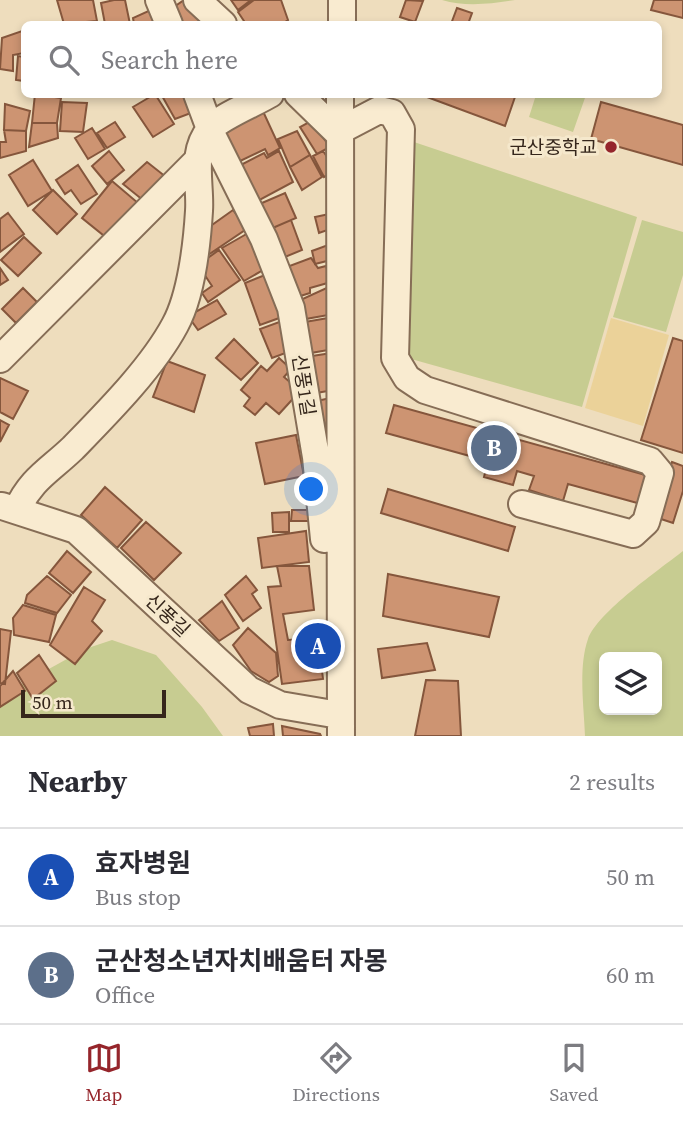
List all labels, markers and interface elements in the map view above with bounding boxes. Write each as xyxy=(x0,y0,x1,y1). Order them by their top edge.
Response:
search box xyxy=(21,21,662,98)
icon: search xyxy=(45,41,83,79)
text: Search here xyxy=(101,42,238,78)
place label: 군산중학교 xyxy=(510,134,597,160)
marker: 군산중학교 xyxy=(603,139,619,155)
street label: 신풍1길 xyxy=(286,352,322,418)
pin: B xyxy=(471,422,517,474)
your location xyxy=(294,472,328,506)
street label: 신풍길 xyxy=(140,588,196,642)
pin: A xyxy=(295,620,341,672)
map controls xyxy=(599,652,662,715)
button: layers xyxy=(599,652,662,715)
scale bar xyxy=(21,687,166,719)
text: 50 m xyxy=(32,689,73,715)
text: Nearby xyxy=(28,761,127,802)
text: 2 results xyxy=(569,766,655,798)
text: 효자병원 xyxy=(95,845,191,881)
text: A xyxy=(43,861,59,893)
text: 50 m xyxy=(606,861,655,893)
text: Bus stop xyxy=(95,881,181,913)
text: 군산청소년자치배움터 자몽 xyxy=(95,943,388,979)
text: B xyxy=(44,959,58,991)
text: 60 m xyxy=(606,959,655,991)
text: Office xyxy=(95,979,155,1011)
tab: Map xyxy=(85,1039,123,1107)
tab: Directions xyxy=(292,1039,380,1107)
tab: Saved xyxy=(550,1039,598,1107)

